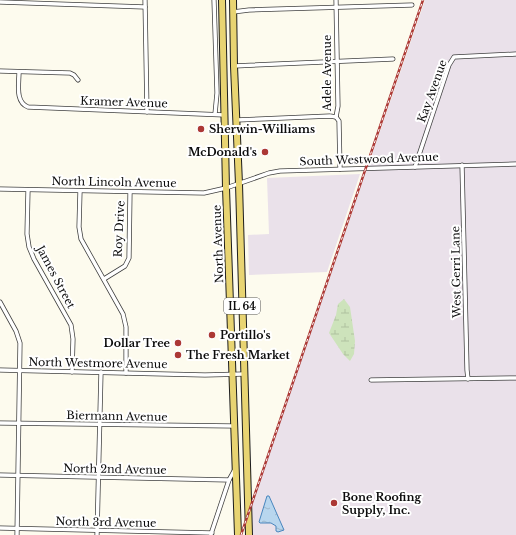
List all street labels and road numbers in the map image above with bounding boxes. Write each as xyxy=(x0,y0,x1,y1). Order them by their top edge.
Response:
street label: Adele Avenue xyxy=(320,35,334,112)
street label: Kay Avenue xyxy=(414,58,450,124)
street label: Kramer Avenue xyxy=(80,93,168,111)
street label: South Westwood Avenue xyxy=(299,150,439,168)
street label: North Lincoln Avenue xyxy=(51,174,177,190)
street label: Roy Drive xyxy=(111,200,127,258)
street label: North Avenue xyxy=(210,205,226,283)
street label: West Gerri Lane xyxy=(448,226,464,319)
street label: James Street xyxy=(33,241,79,312)
road number: IL 64 xyxy=(224,298,260,314)
street label: North Westmore Avenue xyxy=(28,355,168,371)
street label: Biermann Avenue xyxy=(66,408,168,424)
street label: North 2nd Avenue xyxy=(63,461,167,477)
street label: North 3rd Avenue xyxy=(55,514,157,530)

